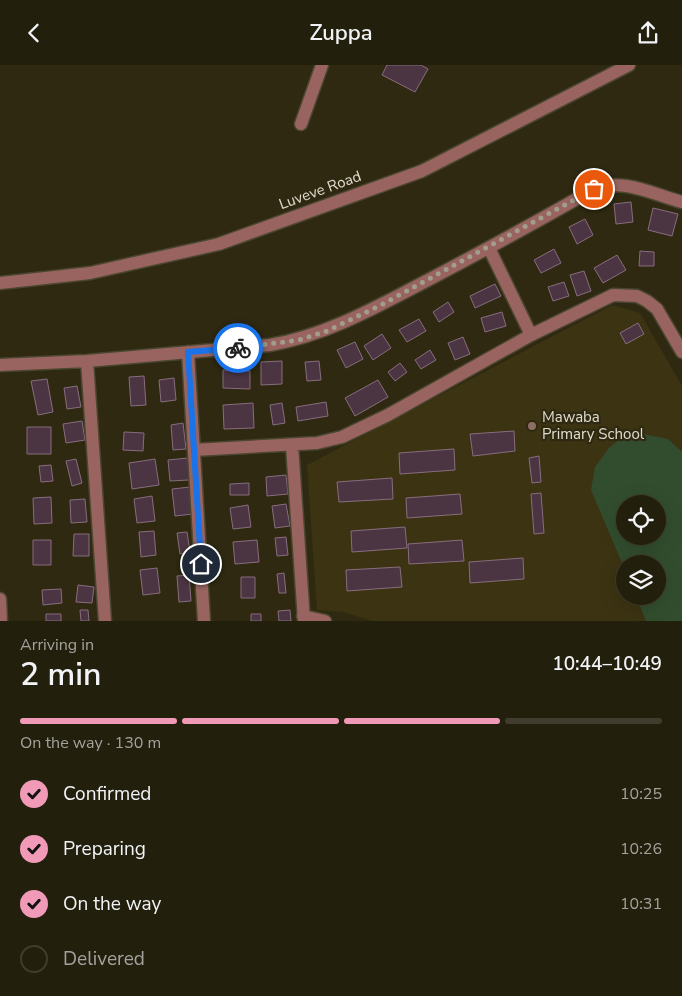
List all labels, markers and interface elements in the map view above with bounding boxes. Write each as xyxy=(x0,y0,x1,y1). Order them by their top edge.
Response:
text: Zuppa xyxy=(309,18,373,48)
icon: back xyxy=(20,19,48,47)
icon: share xyxy=(634,19,662,47)
street label: Luveve Road xyxy=(276,166,364,214)
pin xyxy=(573,168,615,210)
icon: bag xyxy=(580,175,608,203)
courier xyxy=(213,323,263,373)
icon: bike xyxy=(224,334,252,362)
place label: Mawaba Primary School xyxy=(542,407,645,444)
marker: Mawaba Primary School xyxy=(526,420,538,432)
map controls xyxy=(616,495,666,605)
button: locate xyxy=(616,495,666,545)
pin xyxy=(180,543,222,585)
icon: home xyxy=(187,550,215,578)
button: layers xyxy=(616,555,666,605)
text: Arriving in xyxy=(20,634,94,656)
text: 10:44–10:49 xyxy=(552,651,662,677)
text: 2 min xyxy=(20,653,102,696)
text: On the way · 130 m xyxy=(20,732,161,754)
icon: check xyxy=(20,780,48,808)
text: Confirmed xyxy=(63,781,151,807)
text: 10:25 xyxy=(620,783,662,805)
icon: check xyxy=(20,835,48,863)
text: Preparing xyxy=(63,836,146,862)
text: 10:26 xyxy=(620,838,662,860)
icon: check xyxy=(20,890,48,918)
text: On the way xyxy=(63,891,161,917)
text: 10:31 xyxy=(620,893,662,915)
text: Delivered xyxy=(63,946,145,972)

